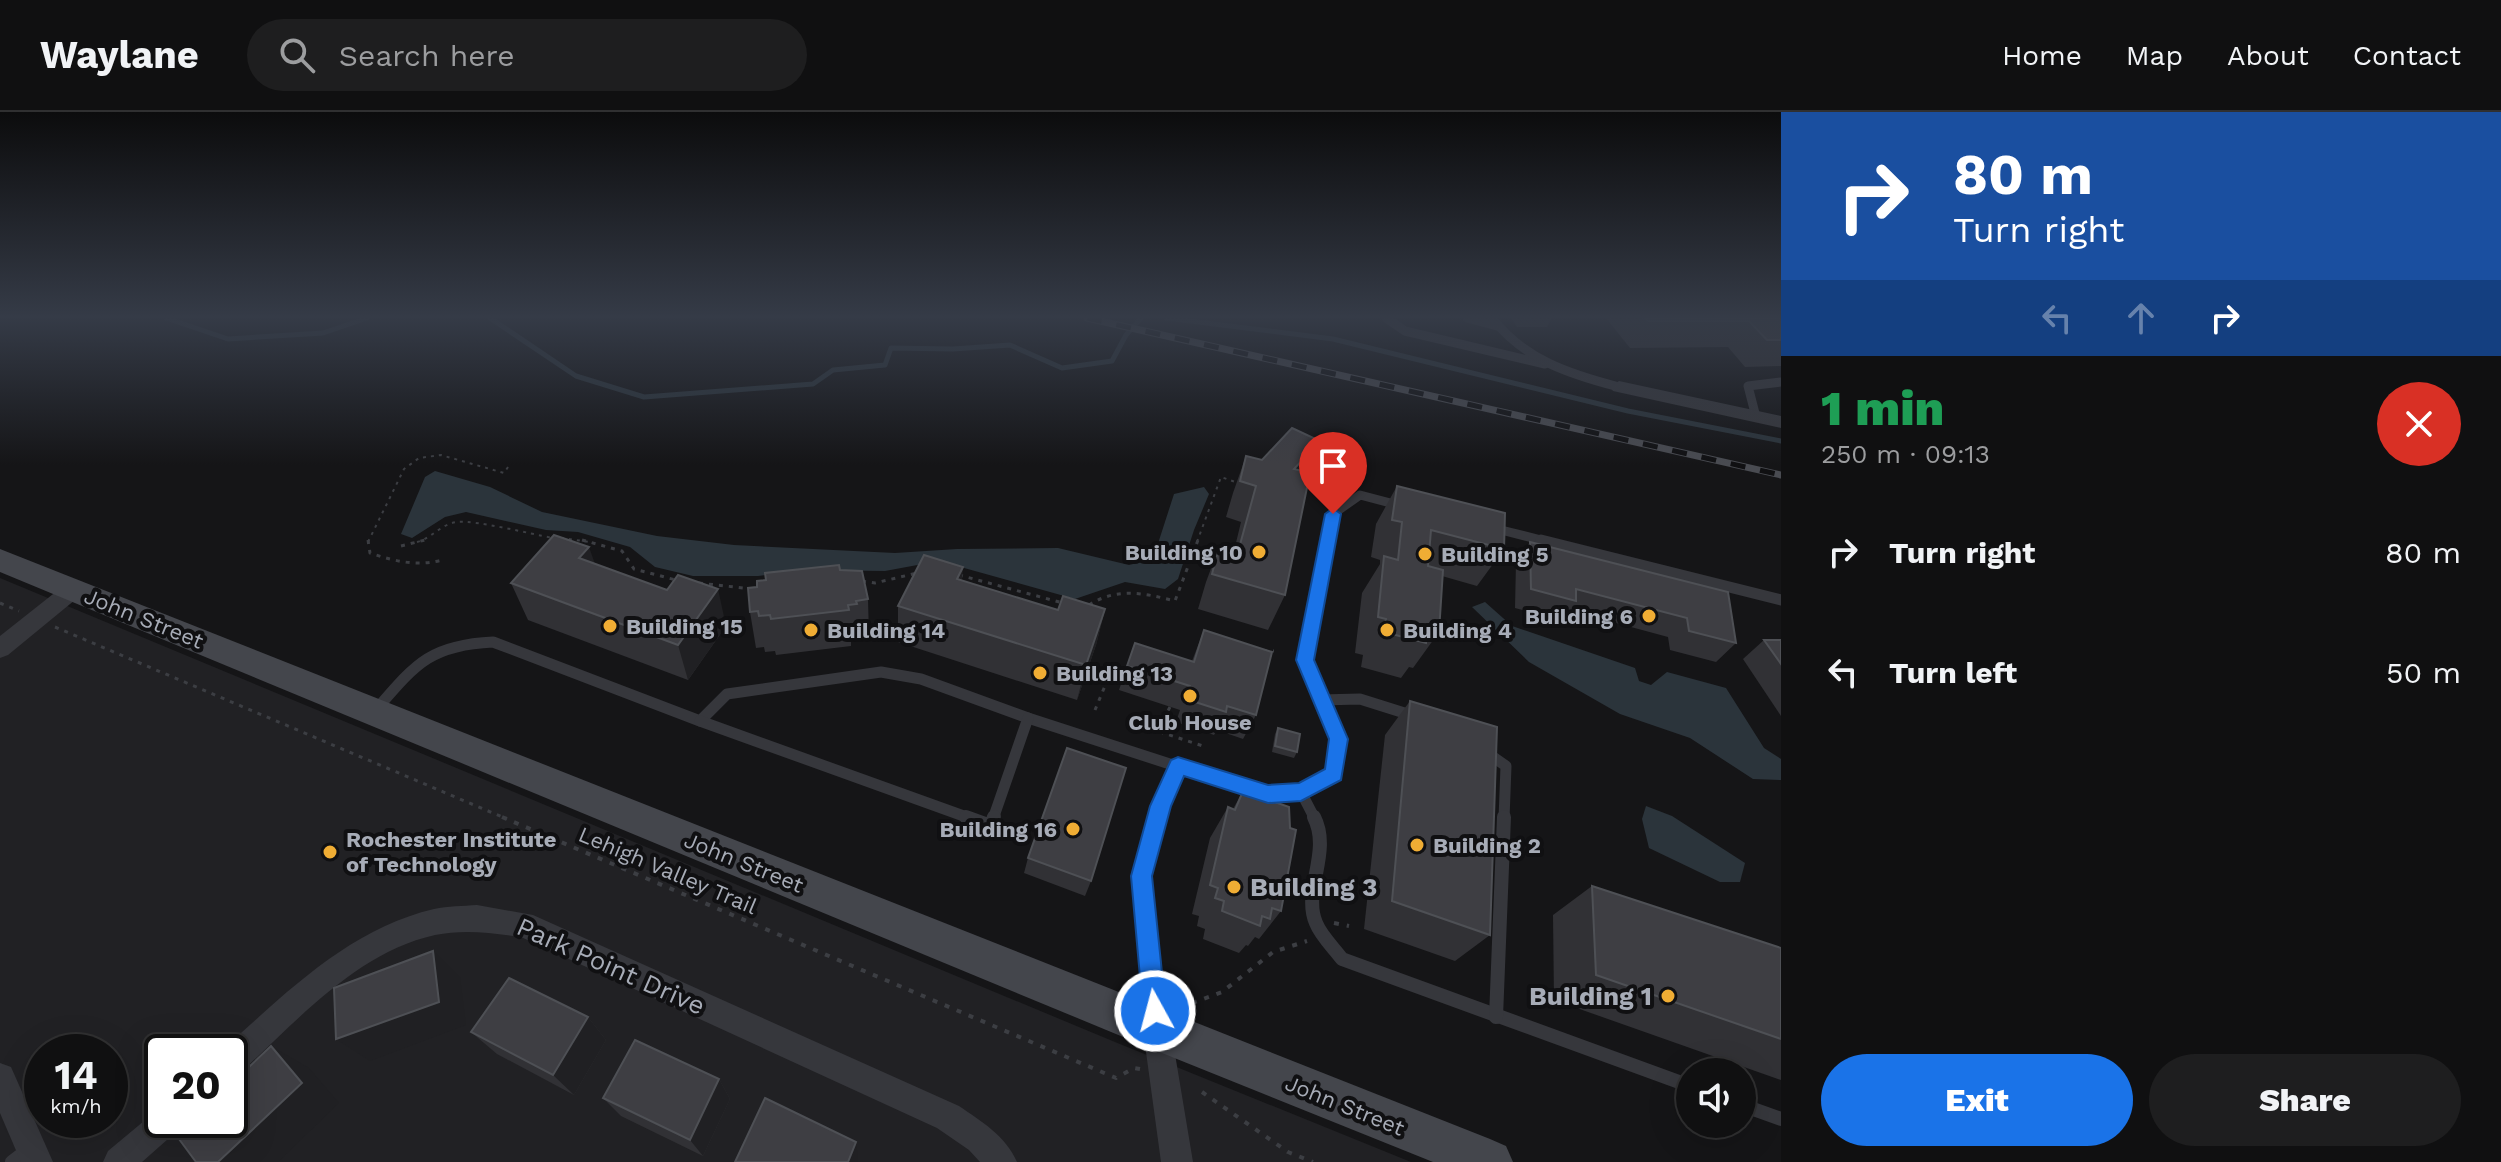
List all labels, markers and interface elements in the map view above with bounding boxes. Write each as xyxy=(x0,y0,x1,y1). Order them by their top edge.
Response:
search box xyxy=(247,19,807,91)
text: Waylane xyxy=(40,33,199,77)
icon: search xyxy=(275,33,319,77)
text: Search here xyxy=(339,38,515,73)
text: Home xyxy=(2002,39,2082,72)
text: Map xyxy=(2126,39,2183,72)
text: About xyxy=(2227,39,2309,72)
text: Contact xyxy=(2353,39,2461,72)
text: 80 m xyxy=(1953,142,2093,208)
icon: right xyxy=(1821,144,1925,248)
text: Turn right xyxy=(1953,209,2124,251)
icon: left xyxy=(2035,296,2079,340)
icon: ahead xyxy=(2119,296,2163,340)
icon: right xyxy=(2203,296,2247,340)
text: 1 min xyxy=(1821,380,1944,437)
button: close xyxy=(2377,382,2461,466)
pin xyxy=(1299,432,1367,514)
text: 250 m · 09:13 xyxy=(1821,439,1990,469)
icon: arrive xyxy=(1311,444,1355,488)
icon: right xyxy=(1821,530,1865,574)
text: Turn right xyxy=(1889,535,2035,570)
text: 80 m xyxy=(2385,535,2461,570)
place label: Building 10 xyxy=(1125,540,1243,565)
place label: Building 5 xyxy=(1441,542,1549,567)
marker: Building 10 xyxy=(1250,543,1268,561)
marker: Building 5 xyxy=(1416,545,1434,563)
street label: John Street xyxy=(81,583,207,654)
place label: Building 6 xyxy=(1525,604,1633,629)
marker: Building 6 xyxy=(1640,607,1658,625)
place label: Building 15 xyxy=(626,614,743,639)
marker: Building 15 xyxy=(601,617,619,635)
place label: Building 14 xyxy=(827,618,945,643)
place label: Building 4 xyxy=(1403,618,1512,643)
marker: Building 14 xyxy=(802,621,820,639)
marker: Building 4 xyxy=(1378,621,1396,639)
icon: left xyxy=(1821,650,1865,694)
text: Turn left xyxy=(1889,655,2017,690)
text: 50 m xyxy=(2386,655,2461,690)
place label: Building 13 xyxy=(1056,661,1173,686)
marker: Building 13 xyxy=(1031,664,1049,682)
marker: Club House xyxy=(1181,687,1199,705)
place label: Club House xyxy=(1128,710,1252,735)
place label: Building 16 xyxy=(939,817,1057,842)
marker: Building 16 xyxy=(1064,820,1082,838)
street label: Lehigh Valley Trail xyxy=(575,822,761,919)
place label: Rochester Institute of Technology xyxy=(346,827,556,877)
street label: John Street xyxy=(681,827,807,898)
place label: Building 2 xyxy=(1433,833,1541,858)
marker: Building 2 xyxy=(1408,836,1426,854)
marker: Rochester Institute of Technology xyxy=(321,843,339,861)
place label: Building 3 xyxy=(1250,872,1377,902)
marker: Building 3 xyxy=(1225,878,1243,896)
street label: Park Point Drive xyxy=(512,911,710,1021)
position arrow xyxy=(1113,969,1197,1053)
place label: Building 1 xyxy=(1529,981,1652,1011)
marker: Building 1 xyxy=(1659,987,1677,1005)
speed limit sign: 20 xyxy=(144,1034,248,1138)
text: 14 xyxy=(54,1052,98,1099)
button: Exit xyxy=(1821,1054,2133,1146)
button: Share xyxy=(2149,1054,2461,1146)
map controls xyxy=(1676,1058,1756,1138)
button: sound xyxy=(1676,1058,1756,1138)
street label: John Street xyxy=(1282,1070,1408,1141)
text: km/h xyxy=(50,1094,102,1118)

